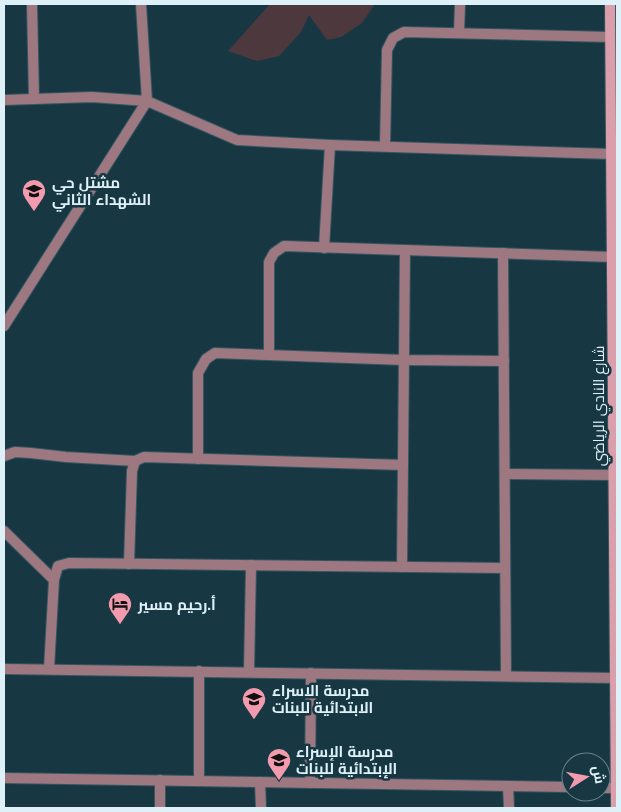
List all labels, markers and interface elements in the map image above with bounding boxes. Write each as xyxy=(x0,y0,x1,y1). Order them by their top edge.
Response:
place label: مشتل حي الشهداء الثاني xyxy=(52,173,151,212)
school or university icon: مشتل حي الشهداء الثاني xyxy=(21,178,47,212)
street label: شارع النادي الرياضي xyxy=(589,346,611,466)
hotel icon: أ.رحيم مسير xyxy=(107,591,133,625)
place label: أ.رحيم مسير xyxy=(137,595,216,615)
place label: مدرسة الاسراء الابتدائية للبنات xyxy=(272,681,373,717)
school or university icon: مدرسة الاسراء الابتدائية للبنات xyxy=(241,686,267,720)
place label: مدرسة الإسراء الإبتدائية للبنات xyxy=(296,742,397,779)
school or university icon: مدرسة الإسراء الإبتدائية للبنات xyxy=(266,747,292,781)
north arrow xyxy=(561,752,611,802)
text: ش xyxy=(588,764,609,785)

